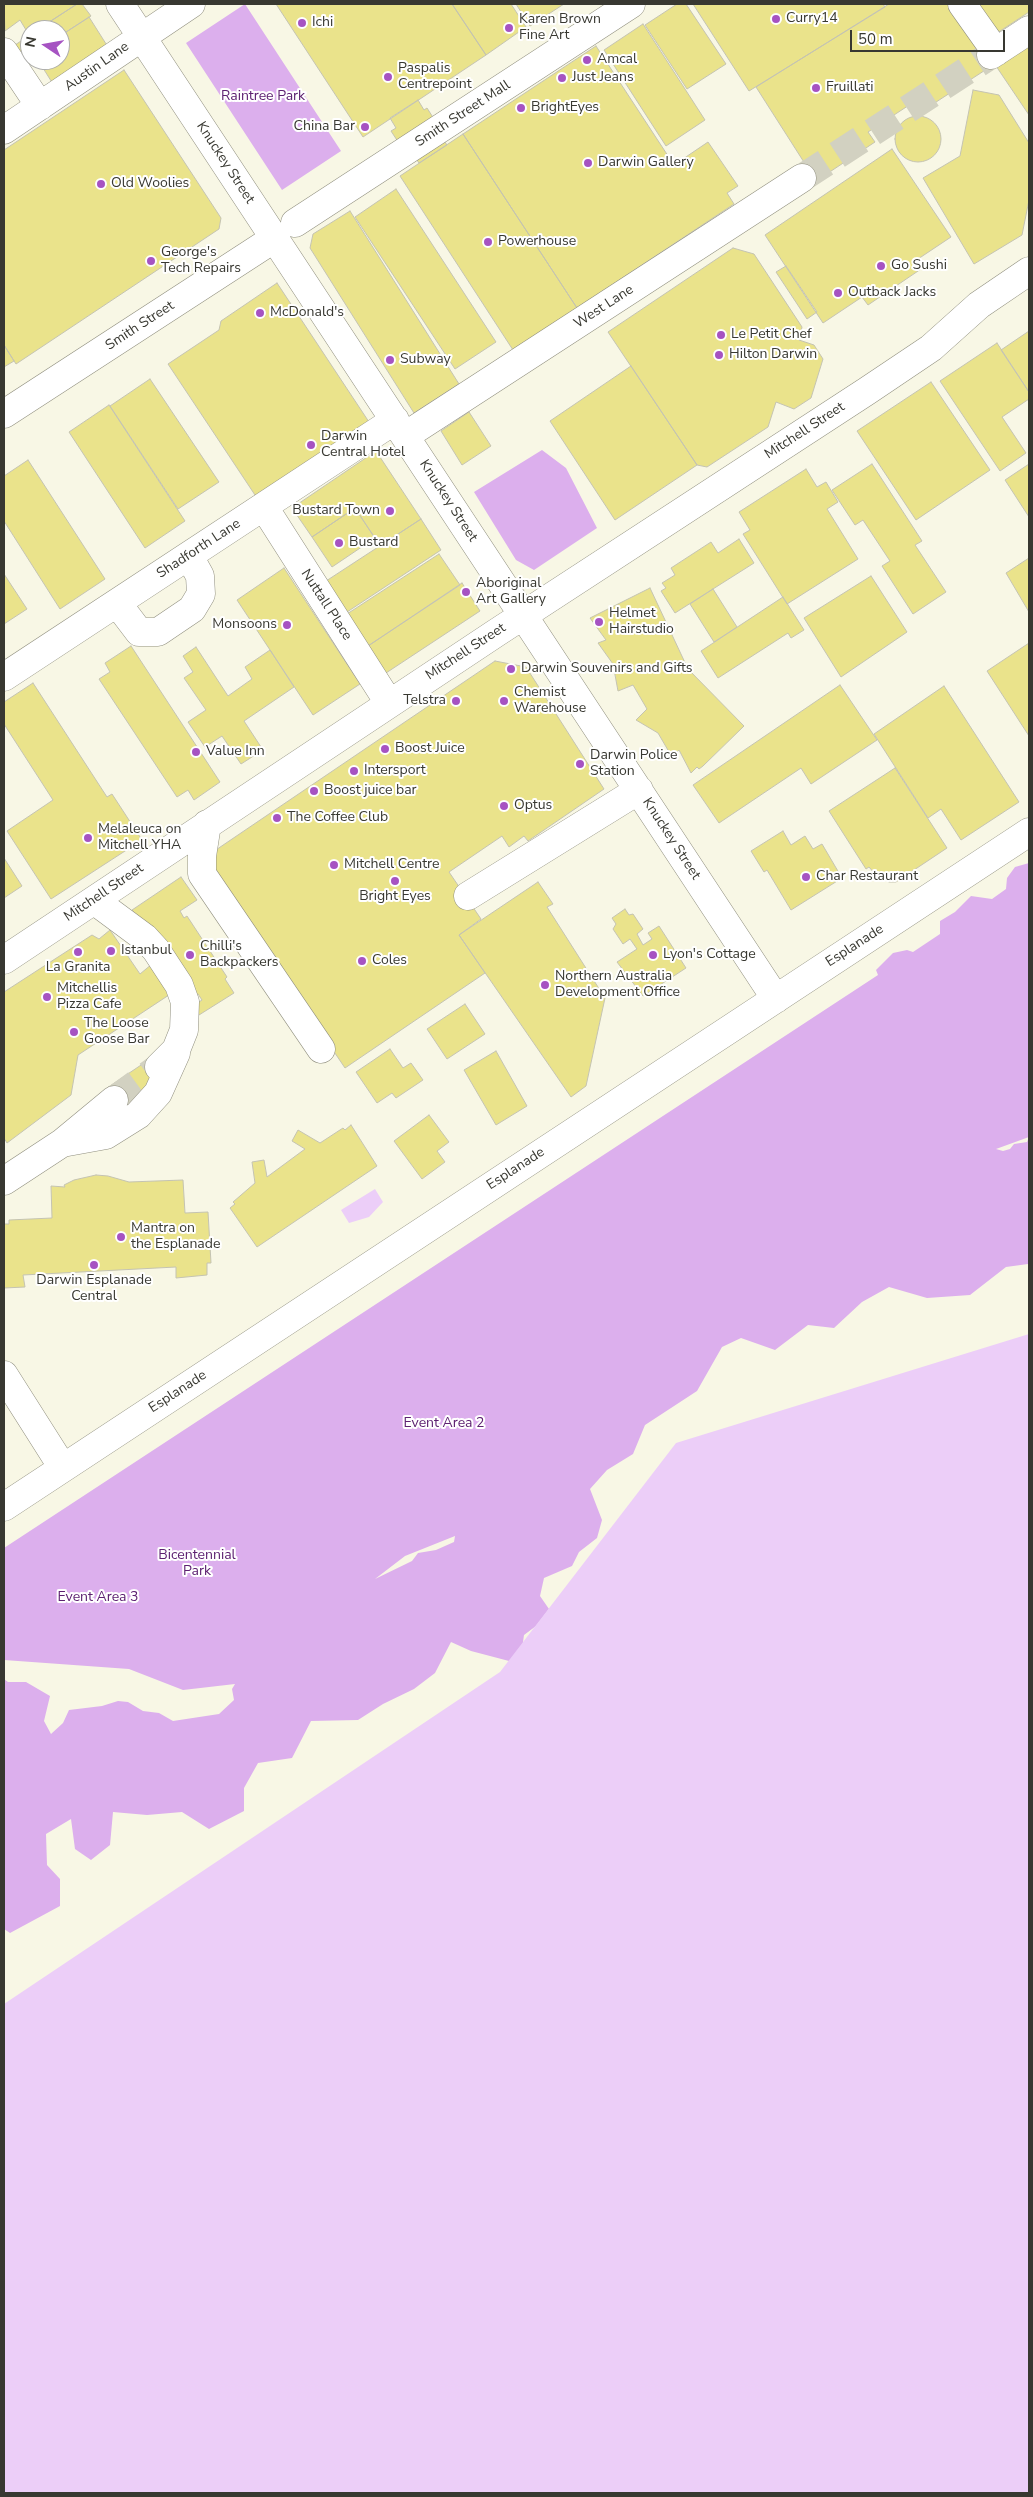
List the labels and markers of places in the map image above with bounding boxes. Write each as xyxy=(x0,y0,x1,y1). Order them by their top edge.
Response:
place label: Curry14 xyxy=(786,11,838,27)
place label: Karen Brown Fine Art xyxy=(519,12,601,44)
marker: Curry14 xyxy=(770,13,782,25)
place label: Ichi xyxy=(312,15,333,31)
marker: Ichi xyxy=(296,17,308,29)
marker: Karen Brown Fine Art xyxy=(503,22,515,34)
place label: Amcal xyxy=(597,52,637,68)
marker: Amcal xyxy=(581,54,593,66)
place label: Paspalis Centrepoint xyxy=(398,61,472,94)
place label: Just Jeans xyxy=(572,70,634,86)
marker: Paspalis Centrepoint xyxy=(382,71,394,83)
marker: Just Jeans xyxy=(556,72,568,84)
place label: Fruillati xyxy=(826,80,874,96)
marker: Fruillati xyxy=(810,82,822,94)
place label: BrightEyes xyxy=(531,100,599,116)
marker: BrightEyes xyxy=(515,102,527,114)
place label: China Bar xyxy=(294,119,355,135)
marker: China Bar xyxy=(359,121,371,133)
place label: Darwin Gallery xyxy=(598,155,694,171)
marker: Darwin Gallery xyxy=(582,157,594,169)
place label: Old Woolies xyxy=(111,176,189,192)
marker: Old Woolies xyxy=(95,178,107,190)
place label: Powerhouse xyxy=(498,234,576,250)
marker: Powerhouse xyxy=(482,236,494,248)
place label: George's Tech Repairs xyxy=(161,245,241,278)
marker: George's Tech Repairs xyxy=(145,255,157,267)
place label: Go Sushi xyxy=(891,258,947,274)
marker: Go Sushi xyxy=(875,260,887,272)
place label: Outback Jacks xyxy=(848,285,936,301)
marker: Outback Jacks xyxy=(832,287,844,299)
place label: McDonald's xyxy=(270,305,344,321)
marker: McDonald's xyxy=(254,307,266,319)
place label: Le Petit Chef xyxy=(731,327,812,343)
marker: Le Petit Chef xyxy=(715,329,727,341)
place label: Hilton Darwin xyxy=(729,347,817,363)
marker: Hilton Darwin xyxy=(713,349,725,361)
place label: Subway xyxy=(400,352,451,368)
marker: Subway xyxy=(384,354,396,366)
place label: Darwin Central Hotel xyxy=(321,429,405,462)
marker: Darwin Central Hotel xyxy=(305,439,317,451)
place label: Bustard Town xyxy=(292,503,380,519)
marker: Bustard Town xyxy=(384,505,396,517)
place label: Bustard xyxy=(349,535,398,551)
marker: Bustard xyxy=(333,537,345,549)
place label: Aboriginal Art Gallery xyxy=(476,576,546,608)
marker: Aboriginal Art Gallery xyxy=(460,586,472,598)
place label: Helmet Hairstudio xyxy=(609,606,674,638)
marker: Helmet Hairstudio xyxy=(593,616,605,628)
place label: Monsoons xyxy=(212,617,277,633)
marker: Monsoons xyxy=(281,619,293,631)
place label: Darwin Souvenirs and Gifts xyxy=(521,661,693,677)
marker: Darwin Souvenirs and Gifts xyxy=(505,663,517,675)
place label: Chemist Warehouse xyxy=(514,685,586,718)
place label: Telstra xyxy=(403,693,446,709)
marker: Telstra xyxy=(450,695,462,707)
marker: Chemist Warehouse xyxy=(498,695,510,707)
place label: Boost Juice xyxy=(395,741,465,757)
marker: Boost Juice xyxy=(379,743,391,755)
place label: Value Inn xyxy=(206,744,265,760)
marker: Value Inn xyxy=(190,746,202,758)
place label: Darwin Police Station xyxy=(590,748,677,780)
marker: Darwin Police Station xyxy=(574,758,586,770)
place label: Intersport xyxy=(364,763,426,779)
marker: Intersport xyxy=(348,765,360,777)
place label: Boost juice bar xyxy=(324,783,417,799)
marker: Boost juice bar xyxy=(308,785,320,797)
place label: Optus xyxy=(514,798,552,814)
marker: Optus xyxy=(498,800,510,812)
place label: The Coffee Club xyxy=(287,810,388,826)
marker: The Coffee Club xyxy=(271,812,283,824)
place label: Melaleuca on Mitchell YHA xyxy=(98,822,182,854)
marker: Melaleuca on Mitchell YHA xyxy=(82,832,94,844)
place label: Mitchell Centre xyxy=(344,857,439,873)
marker: Mitchell Centre xyxy=(328,859,340,871)
place label: Char Restaurant xyxy=(816,869,918,885)
marker: Char Restaurant xyxy=(800,871,812,883)
marker: Bright Eyes xyxy=(389,875,401,887)
place label: Bright Eyes xyxy=(359,889,431,905)
place label: Chilli's Backpackers xyxy=(200,939,278,972)
place label: Istanbul xyxy=(121,943,172,959)
marker: Istanbul xyxy=(105,945,117,957)
marker: La Granita xyxy=(72,946,84,958)
place label: Lyon's Cottage xyxy=(663,947,756,963)
marker: Chilli's Backpackers xyxy=(184,949,196,961)
marker: Lyon's Cottage xyxy=(647,949,659,961)
place label: Coles xyxy=(372,953,407,969)
marker: Coles xyxy=(356,955,368,967)
place label: La Granita xyxy=(46,960,110,976)
place label: Northern Australia Development Office xyxy=(555,969,680,1002)
marker: Northern Australia Development Office xyxy=(539,979,551,991)
place label: Mitchellis Pizza Cafe xyxy=(57,981,122,1014)
marker: Mitchellis Pizza Cafe xyxy=(41,991,53,1003)
place label: The Loose Goose Bar xyxy=(84,1016,149,1048)
marker: The Loose Goose Bar xyxy=(68,1026,80,1038)
place label: Mantra on the Esplanade xyxy=(131,1221,220,1254)
marker: Mantra on the Esplanade xyxy=(115,1231,127,1243)
marker: Darwin Esplanade Central xyxy=(88,1259,100,1271)
place label: Darwin Esplanade Central xyxy=(36,1273,152,1305)

